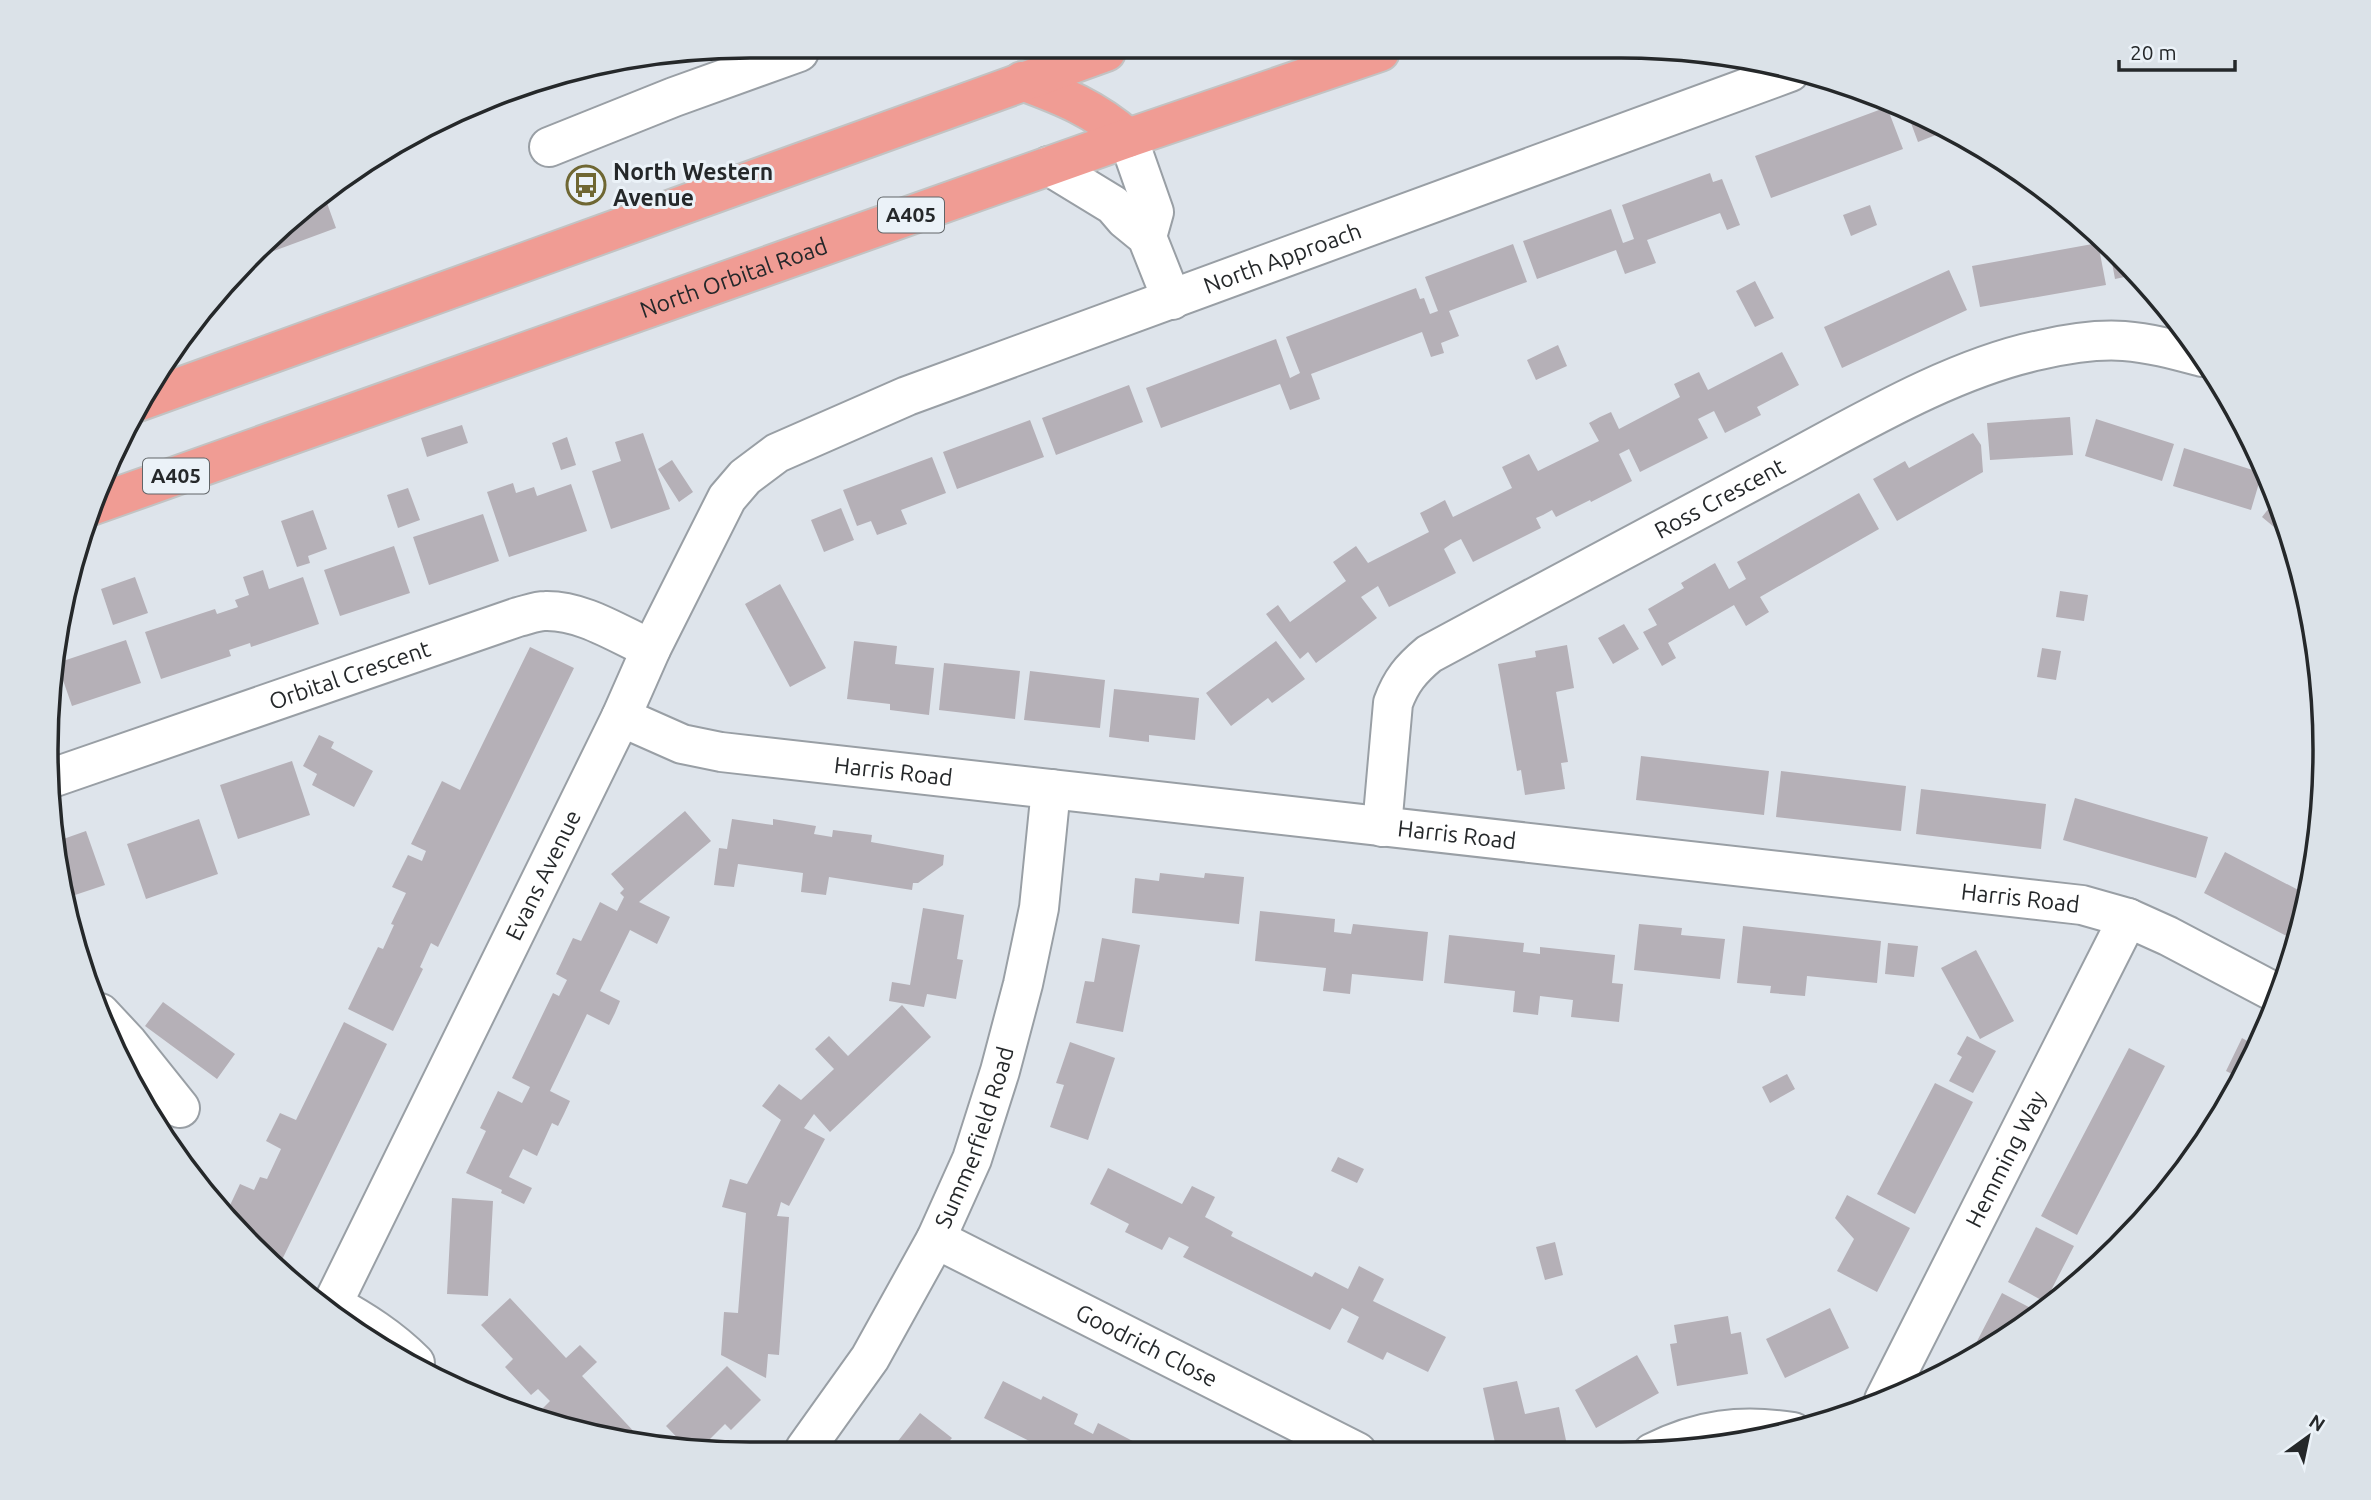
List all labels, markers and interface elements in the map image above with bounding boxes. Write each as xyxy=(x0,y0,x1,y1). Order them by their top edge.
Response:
scale bar xyxy=(2119,28,2234,72)
text: 20 m xyxy=(2130,40,2177,64)
place label: North Western Avenue xyxy=(613,159,773,210)
bus stop icon: North Western Avenue xyxy=(565,164,607,206)
road number: A405 xyxy=(878,198,944,232)
street label: North Approach xyxy=(1200,217,1364,298)
street label: North Orbital Road xyxy=(637,233,831,322)
street label: Ross Crescent xyxy=(1650,453,1789,543)
road number: A405 xyxy=(143,458,209,494)
street label: Orbital Crescent xyxy=(266,635,433,714)
street label: Harris Road xyxy=(833,752,954,790)
street label: Evans Avenue xyxy=(500,806,585,944)
street label: Harris Road xyxy=(1396,815,1518,853)
street label: Harris Road xyxy=(1960,878,2081,917)
street label: Summerfield Road xyxy=(930,1044,1018,1232)
street label: Hemming Way xyxy=(1961,1087,2050,1231)
street label: Goodrich Close xyxy=(1072,1299,1222,1391)
north arrow xyxy=(2273,1402,2343,1472)
text: N xyxy=(2305,1410,2329,1436)

